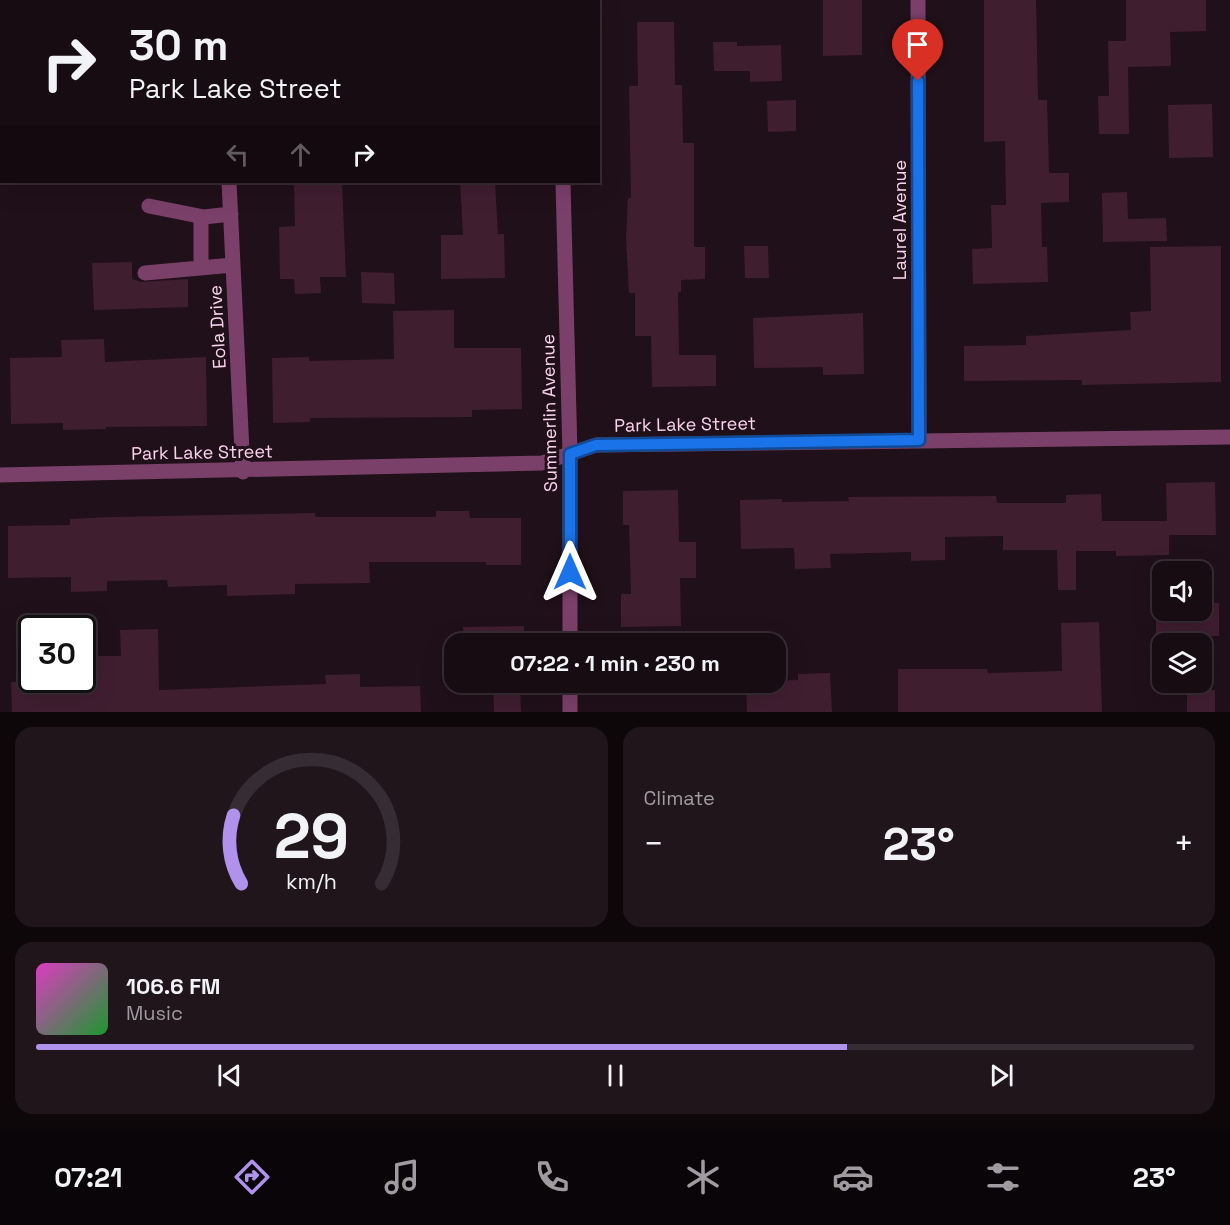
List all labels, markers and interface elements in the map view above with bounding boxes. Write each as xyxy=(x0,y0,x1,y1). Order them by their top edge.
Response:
text: 30 m xyxy=(129,19,228,72)
pin xyxy=(892,19,943,81)
icon: right xyxy=(30,24,108,102)
icon: arrive xyxy=(901,28,934,61)
text: Park Lake Street xyxy=(129,71,342,106)
icon: left xyxy=(221,138,254,171)
icon: ahead xyxy=(284,138,317,171)
icon: right xyxy=(347,138,380,171)
street label: Laurel Avenue xyxy=(888,160,911,280)
street label: Eola Drive xyxy=(203,285,231,369)
street label: Summerlin Avenue xyxy=(536,334,562,492)
street label: Park Lake Street xyxy=(614,411,756,437)
street label: Park Lake Street xyxy=(131,439,273,465)
position arrow xyxy=(538,540,602,604)
map controls xyxy=(1152,561,1212,693)
button: sound xyxy=(1152,561,1212,621)
speed limit sign: 30 xyxy=(18,615,96,693)
button: layers xyxy=(1152,633,1212,693)
text: 07:22 · 1 min · 230 m xyxy=(510,649,720,677)
text: Climate xyxy=(644,785,715,811)
text: 29 xyxy=(274,797,349,876)
text: 23° xyxy=(883,816,955,873)
text: − xyxy=(644,823,664,865)
text: + xyxy=(1174,823,1194,865)
text: km/h xyxy=(286,868,337,895)
text: 106.6 FM xyxy=(126,972,220,1000)
text: Music xyxy=(126,1000,183,1026)
icon: previous xyxy=(213,1059,246,1092)
icon: pause xyxy=(599,1059,632,1092)
icon: next xyxy=(985,1059,1018,1092)
icon: directions xyxy=(231,1156,273,1198)
icon: music xyxy=(381,1156,423,1198)
icon: phone xyxy=(531,1156,573,1198)
icon: climate xyxy=(682,1156,724,1198)
icon: car xyxy=(832,1156,874,1198)
icon: filters xyxy=(982,1156,1024,1198)
text: 07:21 xyxy=(54,1160,122,1195)
text: 23° xyxy=(1133,1160,1176,1195)

